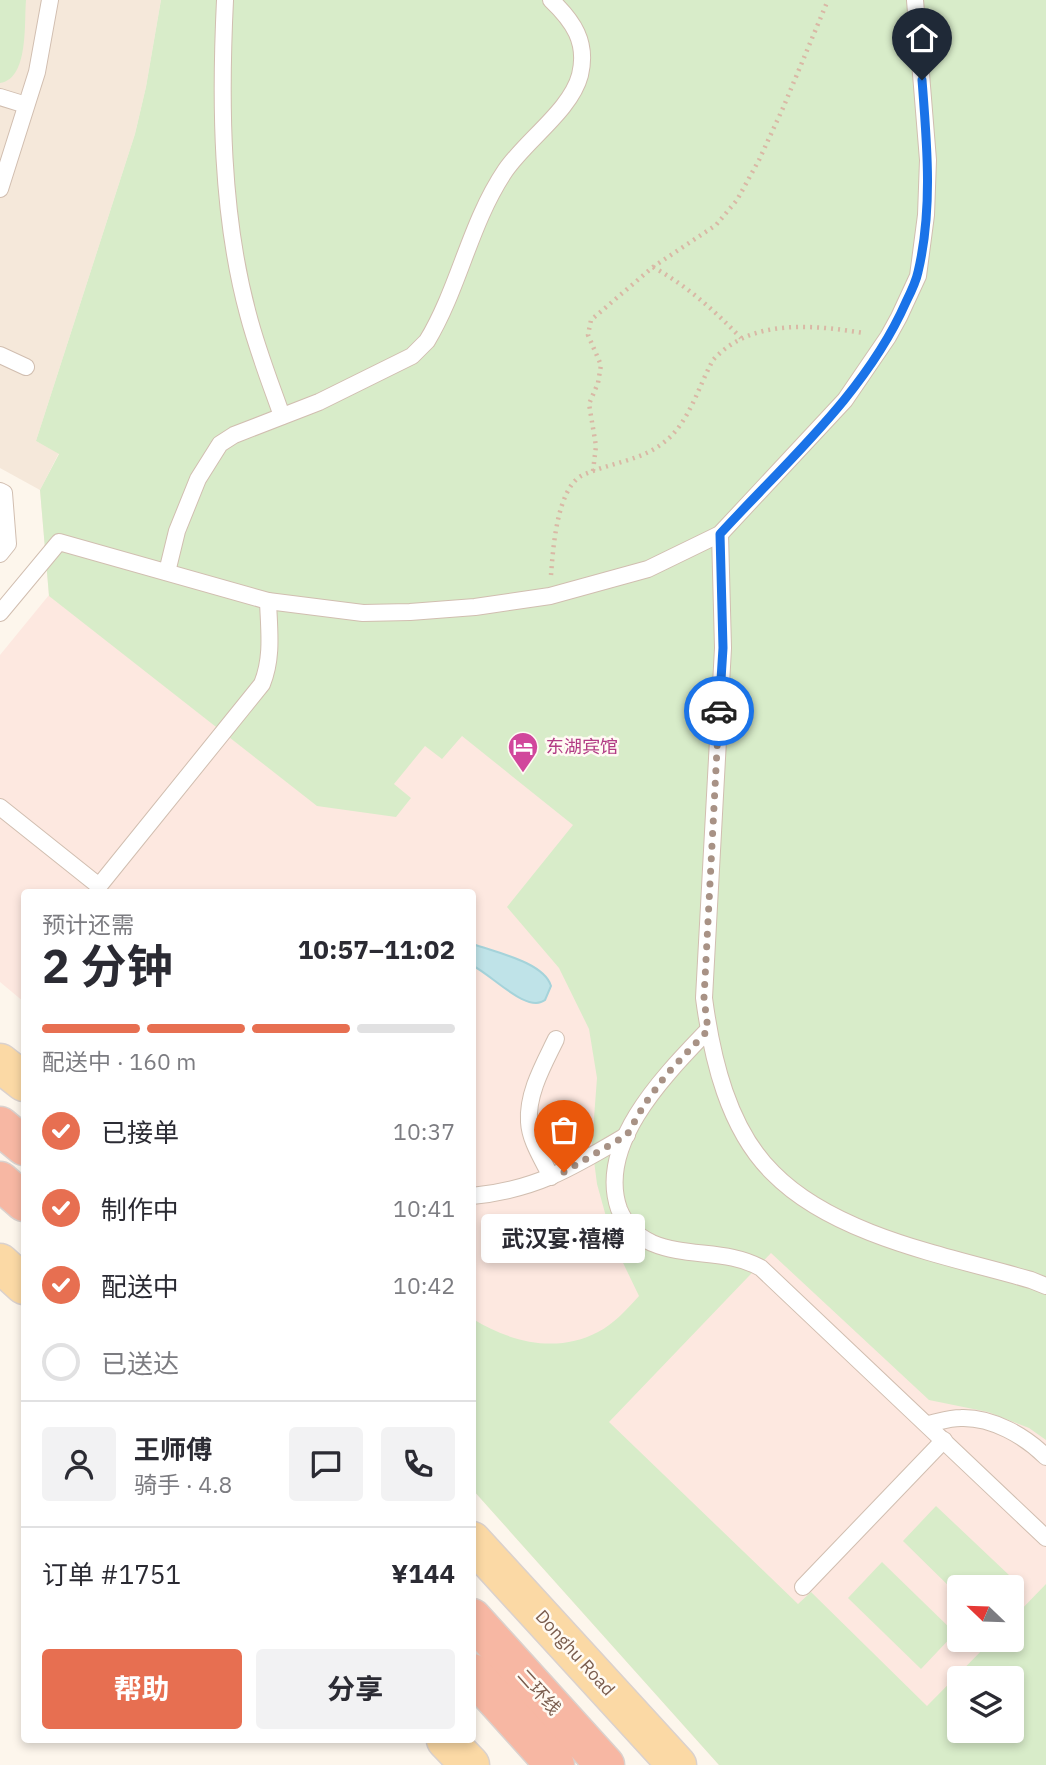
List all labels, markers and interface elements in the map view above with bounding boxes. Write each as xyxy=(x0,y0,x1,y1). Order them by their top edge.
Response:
pin xyxy=(892,8,952,80)
icon: home xyxy=(903,19,941,57)
courier xyxy=(684,676,754,746)
icon: car xyxy=(700,692,738,730)
hotel icon: 东湖宾馆 xyxy=(506,730,540,774)
place label: 东湖宾馆 xyxy=(546,735,618,758)
text: 预计还需 xyxy=(42,909,134,939)
text: 10:57–11:02 xyxy=(298,932,455,966)
text: 2 分钟 xyxy=(42,936,172,996)
text: 配送中 · 160 m xyxy=(42,1046,196,1076)
pin xyxy=(534,1100,594,1172)
icon: bag xyxy=(545,1111,583,1149)
icon: check xyxy=(42,1112,80,1150)
text: 已接单 xyxy=(101,1115,179,1149)
text: 10:37 xyxy=(393,1116,455,1146)
icon: check xyxy=(42,1189,80,1227)
text: 制作中 xyxy=(101,1192,179,1226)
text: 10:41 xyxy=(393,1193,455,1223)
callout: 武汉宴·禧樽 xyxy=(482,1214,646,1263)
text: 武汉宴·禧樽 xyxy=(501,1223,625,1253)
icon: check xyxy=(42,1266,80,1304)
text: 配送中 xyxy=(101,1269,179,1303)
text: 10:42 xyxy=(393,1270,455,1300)
text: 已送达 xyxy=(101,1346,179,1380)
button: person xyxy=(42,1427,116,1501)
button: chat xyxy=(289,1427,363,1501)
button: phone xyxy=(381,1427,455,1501)
text: 王师傅 xyxy=(134,1432,212,1466)
text: 骑手 · 4.8 xyxy=(134,1469,232,1499)
text: ¥144 xyxy=(391,1556,455,1590)
text: 订单 #1751 xyxy=(42,1557,181,1591)
north arrow xyxy=(947,1575,1024,1652)
map controls xyxy=(947,1575,1024,1743)
street label: Donghu Road xyxy=(531,1605,620,1700)
button: 帮助 xyxy=(42,1649,242,1729)
button: 分享 xyxy=(256,1649,455,1729)
street label: 二环线 xyxy=(513,1664,566,1719)
button: layers xyxy=(947,1666,1024,1743)

